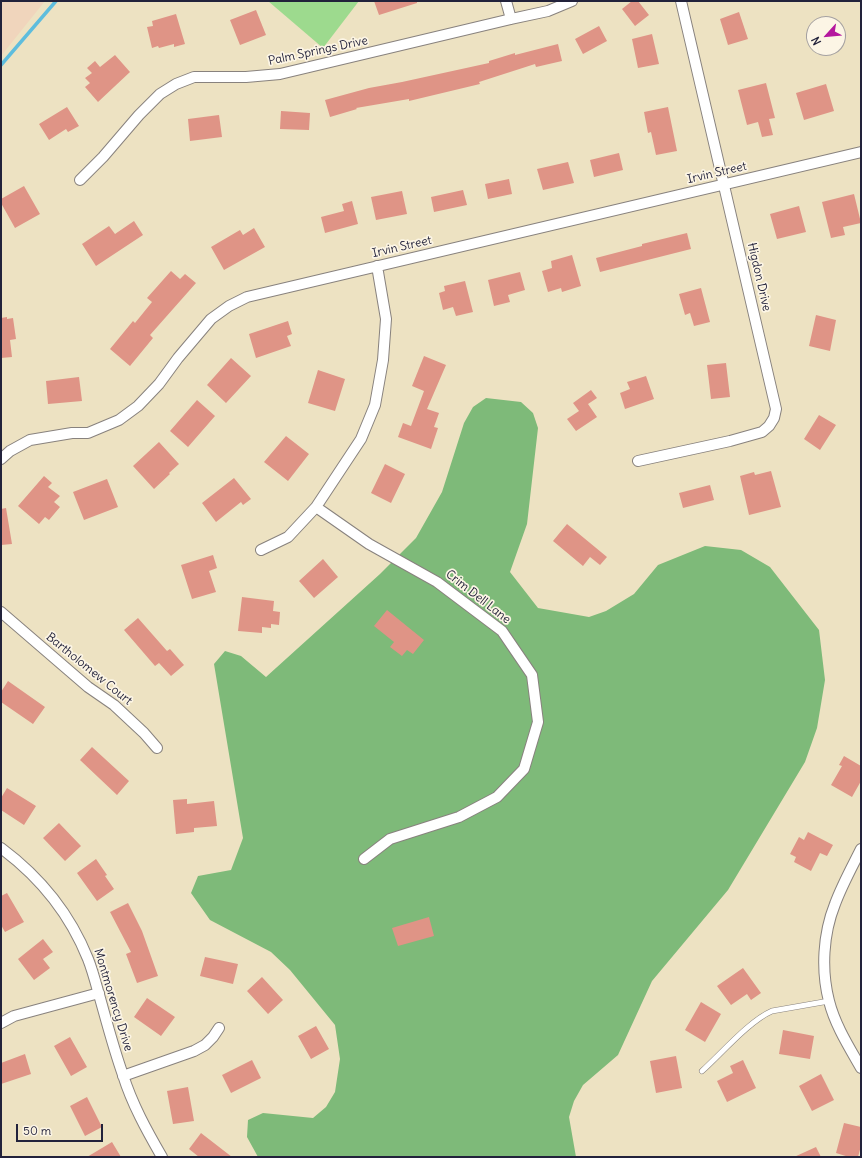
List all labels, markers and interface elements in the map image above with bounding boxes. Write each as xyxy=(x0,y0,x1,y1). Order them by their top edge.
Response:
north arrow xyxy=(806,16,846,56)
street label: Palm Springs Drive xyxy=(267,33,369,69)
text: N xyxy=(808,34,824,48)
street label: Irvin Street xyxy=(686,159,748,187)
street label: Irvin Street xyxy=(371,233,433,261)
street label: Higdon Drive xyxy=(744,241,774,313)
street label: Crim Dell Lane xyxy=(443,567,513,627)
street label: Bartholomew Court xyxy=(43,630,135,708)
street label: Montmorency Drive xyxy=(91,947,135,1053)
scale bar xyxy=(18,1116,105,1142)
text: 50 m xyxy=(23,1123,51,1138)

